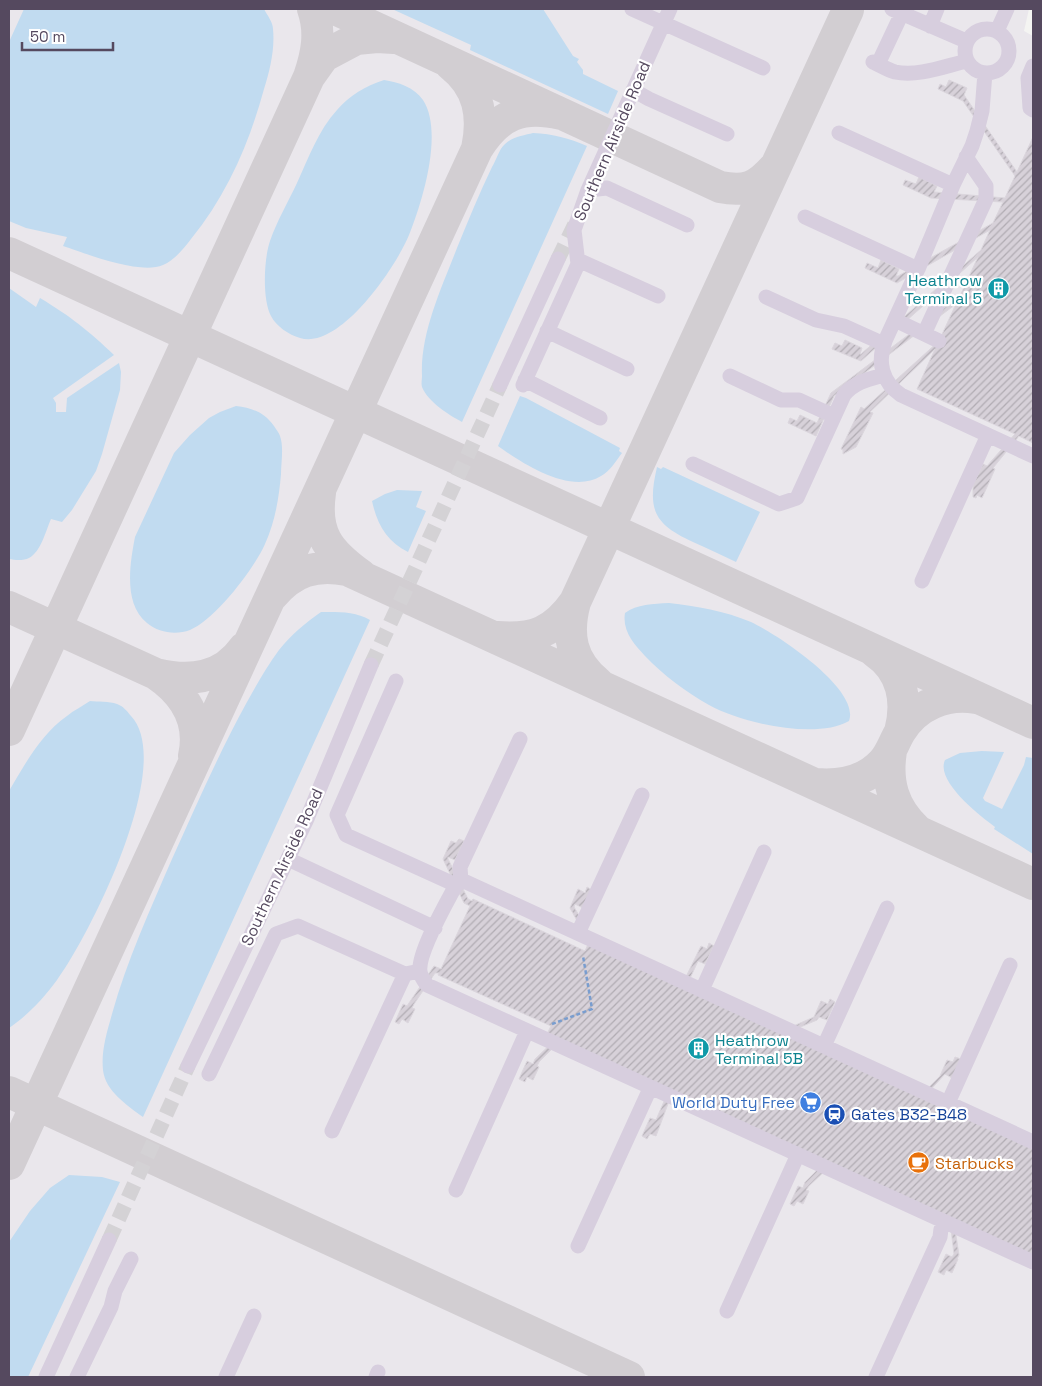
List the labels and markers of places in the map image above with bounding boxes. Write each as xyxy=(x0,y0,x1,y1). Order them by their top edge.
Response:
place label: Heathrow Terminal 5 xyxy=(904,270,982,309)
building icon: Heathrow Terminal 5 xyxy=(986,277,1010,301)
place label: Heathrow Terminal 5B xyxy=(715,1030,803,1069)
building icon: Heathrow Terminal 5B xyxy=(687,1037,711,1061)
supermarket icon: World Duty Free xyxy=(799,1090,823,1114)
place label: World Duty Free xyxy=(672,1092,795,1113)
station icon: Gates B32-B48 xyxy=(823,1102,847,1126)
place label: Gates B32-B48 xyxy=(851,1104,967,1125)
cafe icon: Starbucks xyxy=(907,1151,931,1175)
place label: Starbucks xyxy=(935,1153,1014,1174)

